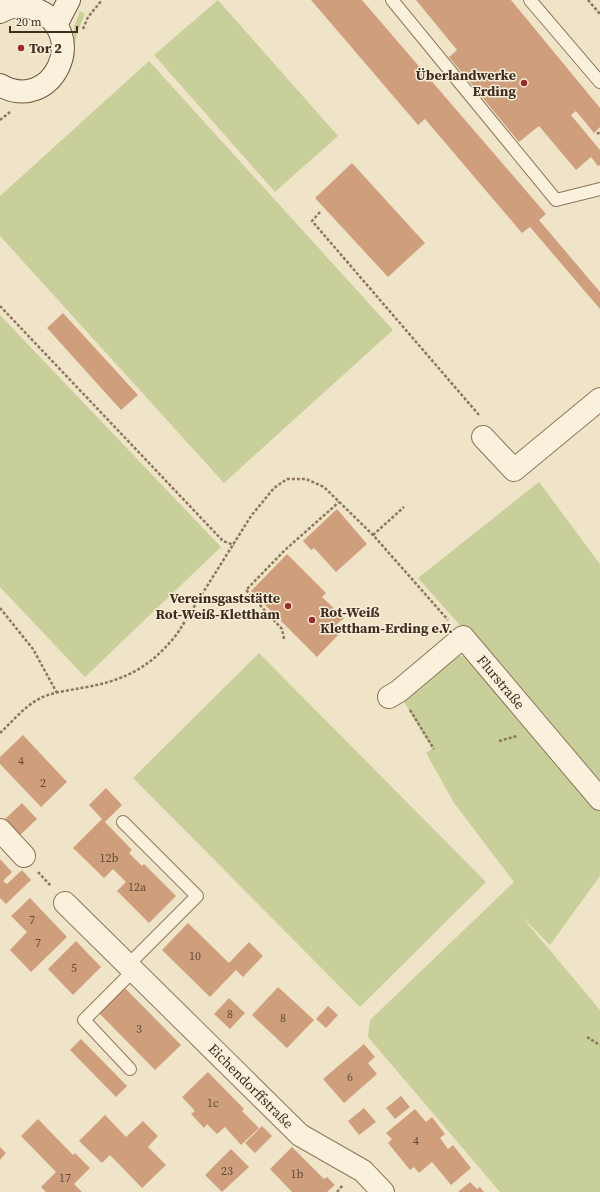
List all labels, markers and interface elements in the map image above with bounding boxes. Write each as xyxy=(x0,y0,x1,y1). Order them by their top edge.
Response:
scale bar xyxy=(10,8,77,34)
text: 20 m xyxy=(16,14,42,30)
place label: Tor 2 xyxy=(29,38,62,58)
marker: Tor 2 xyxy=(16,43,26,53)
place label: Überlandwerke Erding xyxy=(416,65,516,101)
marker: Überlandwerke Erding xyxy=(519,78,529,88)
place label: Vereinsgaststätte Rot-Weiß-Klettham xyxy=(156,588,280,624)
marker: Vereinsgaststätte Rot-Weiß-Klettham xyxy=(283,601,293,611)
place label: Rot-Weiß Klettham-Erding e.V. xyxy=(320,602,453,638)
marker: Rot-Weiß Klettham-Erding e.V. xyxy=(307,615,317,625)
street label: Flurstraße xyxy=(472,651,530,713)
house number: 4 xyxy=(18,753,24,769)
house number: 2 xyxy=(40,775,46,791)
house number: 12b xyxy=(100,850,119,866)
house number: 12a xyxy=(128,879,147,895)
house number: 7 xyxy=(29,912,35,928)
house number: 7 xyxy=(35,935,41,951)
house number: 10 xyxy=(189,948,201,964)
house number: 5 xyxy=(71,960,77,976)
house number: 8 xyxy=(227,1006,233,1022)
house number: 8 xyxy=(280,1010,286,1026)
house number: 3 xyxy=(136,1021,142,1037)
street label: Eichendorffstraße xyxy=(204,1039,298,1133)
house number: 6 xyxy=(347,1069,353,1085)
house number: 1c xyxy=(207,1095,219,1111)
house number: 4 xyxy=(413,1133,419,1149)
house number: 23 xyxy=(221,1163,233,1179)
house number: 1b xyxy=(291,1166,304,1182)
house number: 17 xyxy=(59,1170,71,1186)

